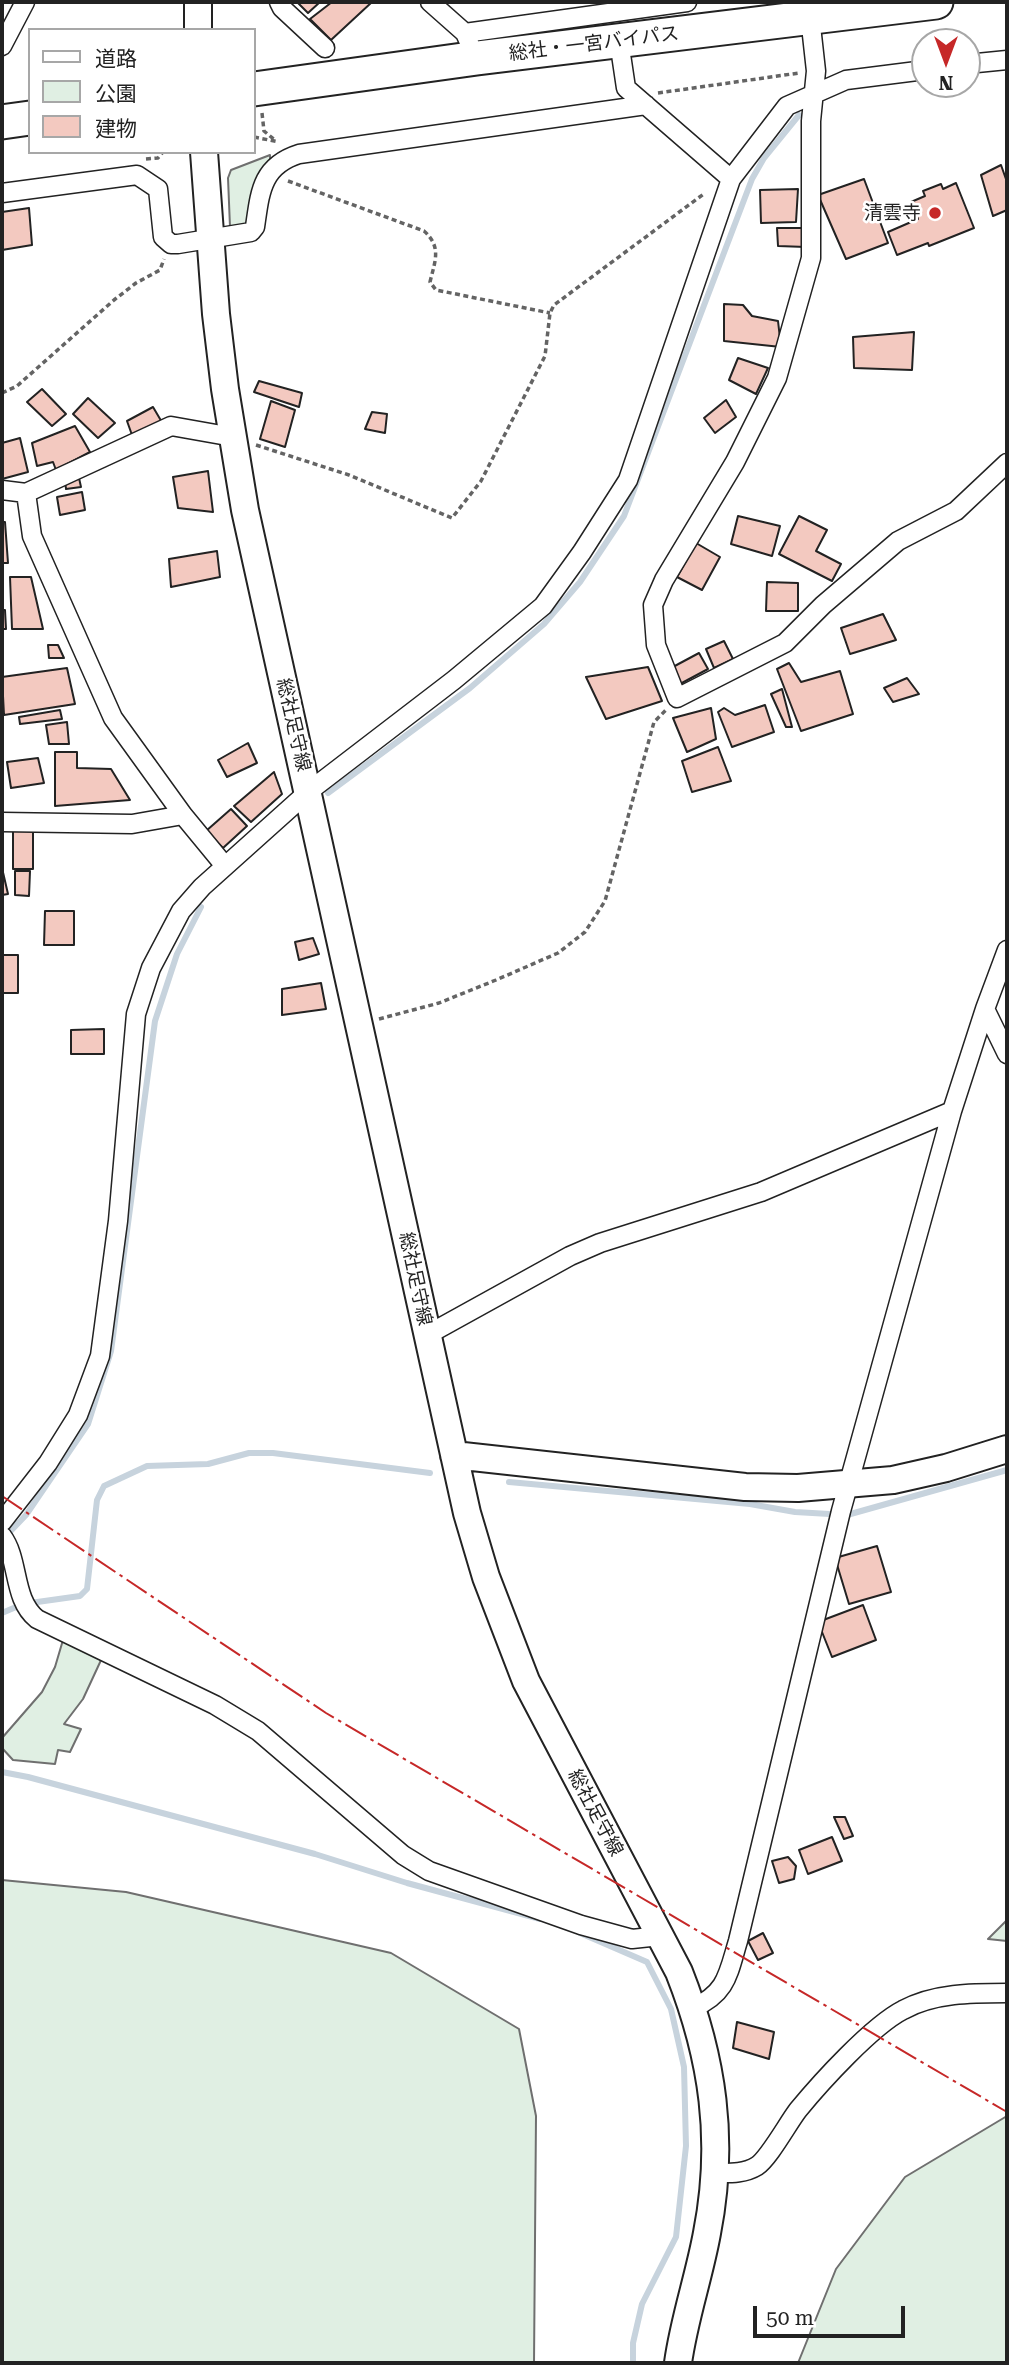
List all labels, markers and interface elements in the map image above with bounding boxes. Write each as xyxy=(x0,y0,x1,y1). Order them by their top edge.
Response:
street label: 総社・一宮バイパス xyxy=(508,22,680,66)
legend xyxy=(28,28,256,154)
north arrow xyxy=(911,28,981,98)
text: 道路 xyxy=(95,47,137,71)
text: N xyxy=(939,71,953,94)
text: 公園 xyxy=(95,82,137,106)
text: 建物 xyxy=(95,117,137,141)
place label: 清雲寺 xyxy=(864,202,921,224)
marker: 清雲寺 xyxy=(927,205,943,221)
street label: 総社足守線 xyxy=(271,676,315,774)
street label: 総社足守線 xyxy=(394,1230,436,1328)
street label: 総社足守線 xyxy=(563,1766,627,1860)
scale bar xyxy=(757,2292,909,2336)
text: 50 m xyxy=(766,2306,814,2330)

